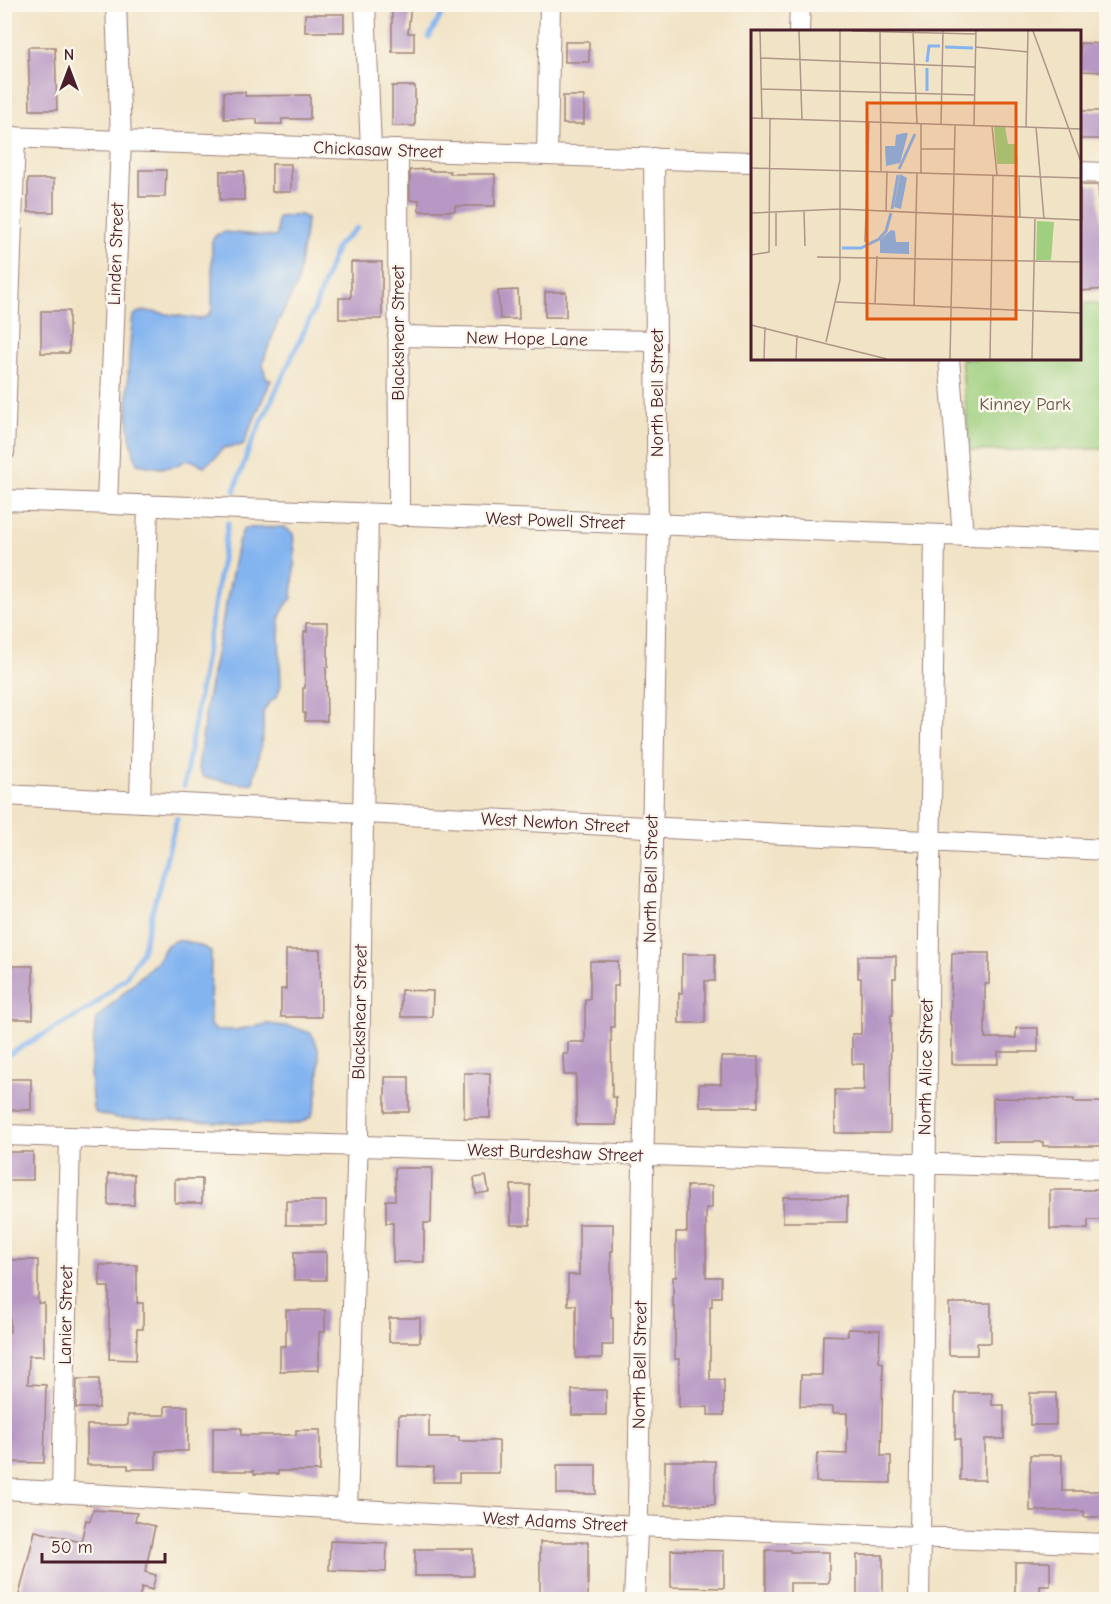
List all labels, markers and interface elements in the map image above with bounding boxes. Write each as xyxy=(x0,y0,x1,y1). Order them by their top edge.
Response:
inset map xyxy=(751,30,1081,360)
north arrow xyxy=(39,39,99,99)
text: N xyxy=(64,46,74,64)
street label: Chickasaw Street xyxy=(313,137,444,163)
street label: Linden Street xyxy=(104,201,128,306)
street label: Blackshear Street xyxy=(388,264,409,401)
street label: New Hope Lane xyxy=(466,327,588,351)
street label: North Bell Street xyxy=(647,328,668,457)
park label: Kinney Park xyxy=(979,394,1071,415)
street label: West Powell Street xyxy=(485,508,626,534)
street label: West Newton Street xyxy=(480,809,631,837)
street label: North Bell Street xyxy=(639,814,663,943)
street label: Blackshear Street xyxy=(348,943,372,1080)
street label: North Alice Street xyxy=(914,998,938,1135)
street label: West Burdeshaw Street xyxy=(467,1139,644,1167)
street label: Lanier Street xyxy=(55,1264,77,1365)
street label: North Bell Street xyxy=(628,1300,652,1429)
street label: West Adams Street xyxy=(482,1508,629,1536)
scale bar xyxy=(42,1526,165,1564)
text: 50 m xyxy=(51,1537,93,1558)

